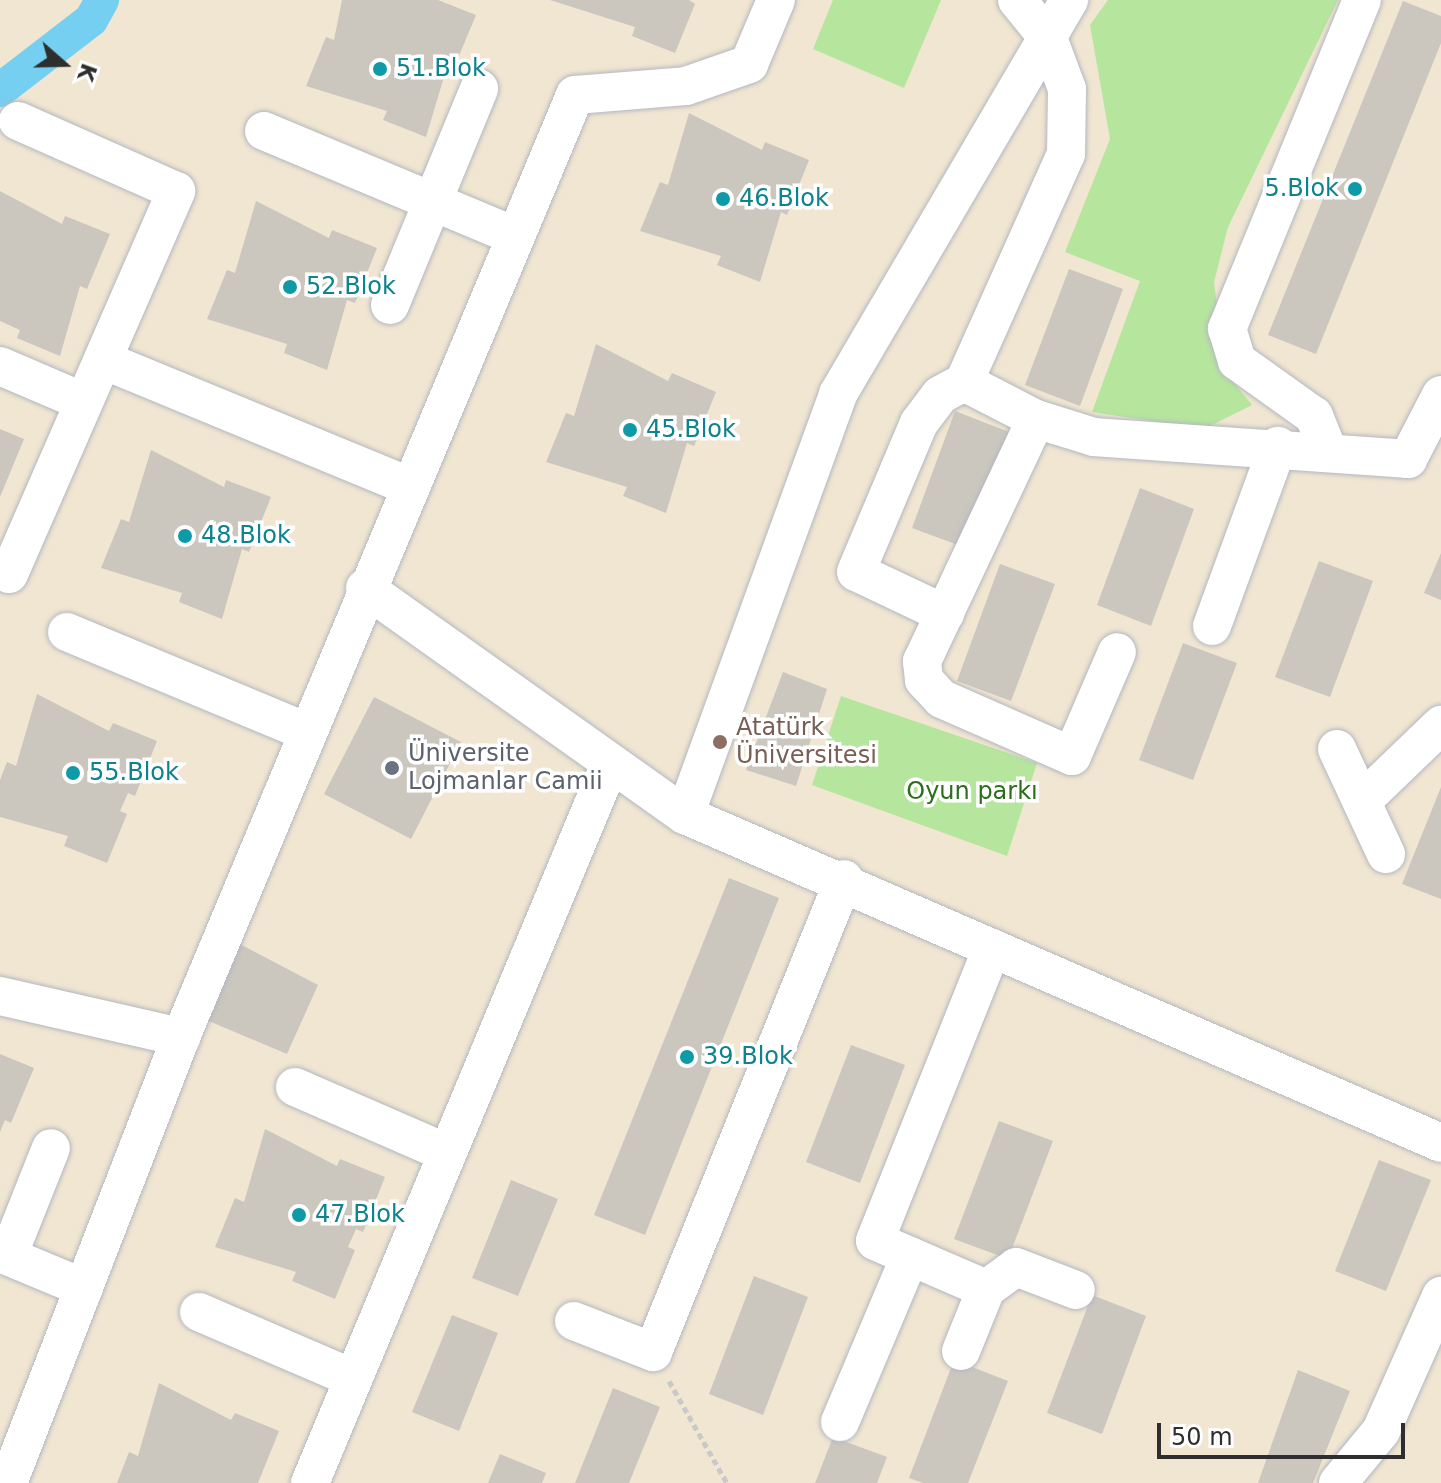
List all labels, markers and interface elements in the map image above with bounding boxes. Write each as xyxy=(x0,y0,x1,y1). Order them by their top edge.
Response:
north arrow xyxy=(24,24,104,104)
place label: 51.Blok xyxy=(396,55,486,83)
text: K xyxy=(72,60,102,85)
marker: 51.Blok xyxy=(371,60,389,78)
place label: 5.Blok xyxy=(1264,175,1339,203)
marker: 5.Blok xyxy=(1346,180,1364,198)
place label: 46.Blok xyxy=(739,185,829,213)
marker: 46.Blok xyxy=(714,190,732,208)
place label: 52.Blok xyxy=(306,273,396,301)
marker: 52.Blok xyxy=(281,278,299,296)
place label: 45.Blok xyxy=(646,416,736,444)
marker: 45.Blok xyxy=(621,421,639,439)
place label: 48.Blok xyxy=(201,522,291,550)
marker: 48.Blok xyxy=(176,527,194,545)
place label: Atatürk Üniversitesi xyxy=(736,714,877,770)
marker: Atatürk Üniversitesi xyxy=(711,733,729,751)
place label: Üniversite Lojmanlar Camii xyxy=(408,740,603,796)
place label: 55.Blok xyxy=(89,759,179,787)
marker: Üniversite Lojmanlar Camii xyxy=(383,759,401,777)
marker: 55.Blok xyxy=(64,764,82,782)
park label: Oyun parkı xyxy=(906,778,1038,806)
place label: 39.Blok xyxy=(703,1043,793,1071)
marker: 39.Blok xyxy=(678,1048,696,1066)
place label: 47.Blok xyxy=(315,1201,405,1229)
marker: 47.Blok xyxy=(290,1206,308,1224)
scale bar xyxy=(1161,1407,1409,1457)
text: 50 m xyxy=(1171,1423,1233,1451)

